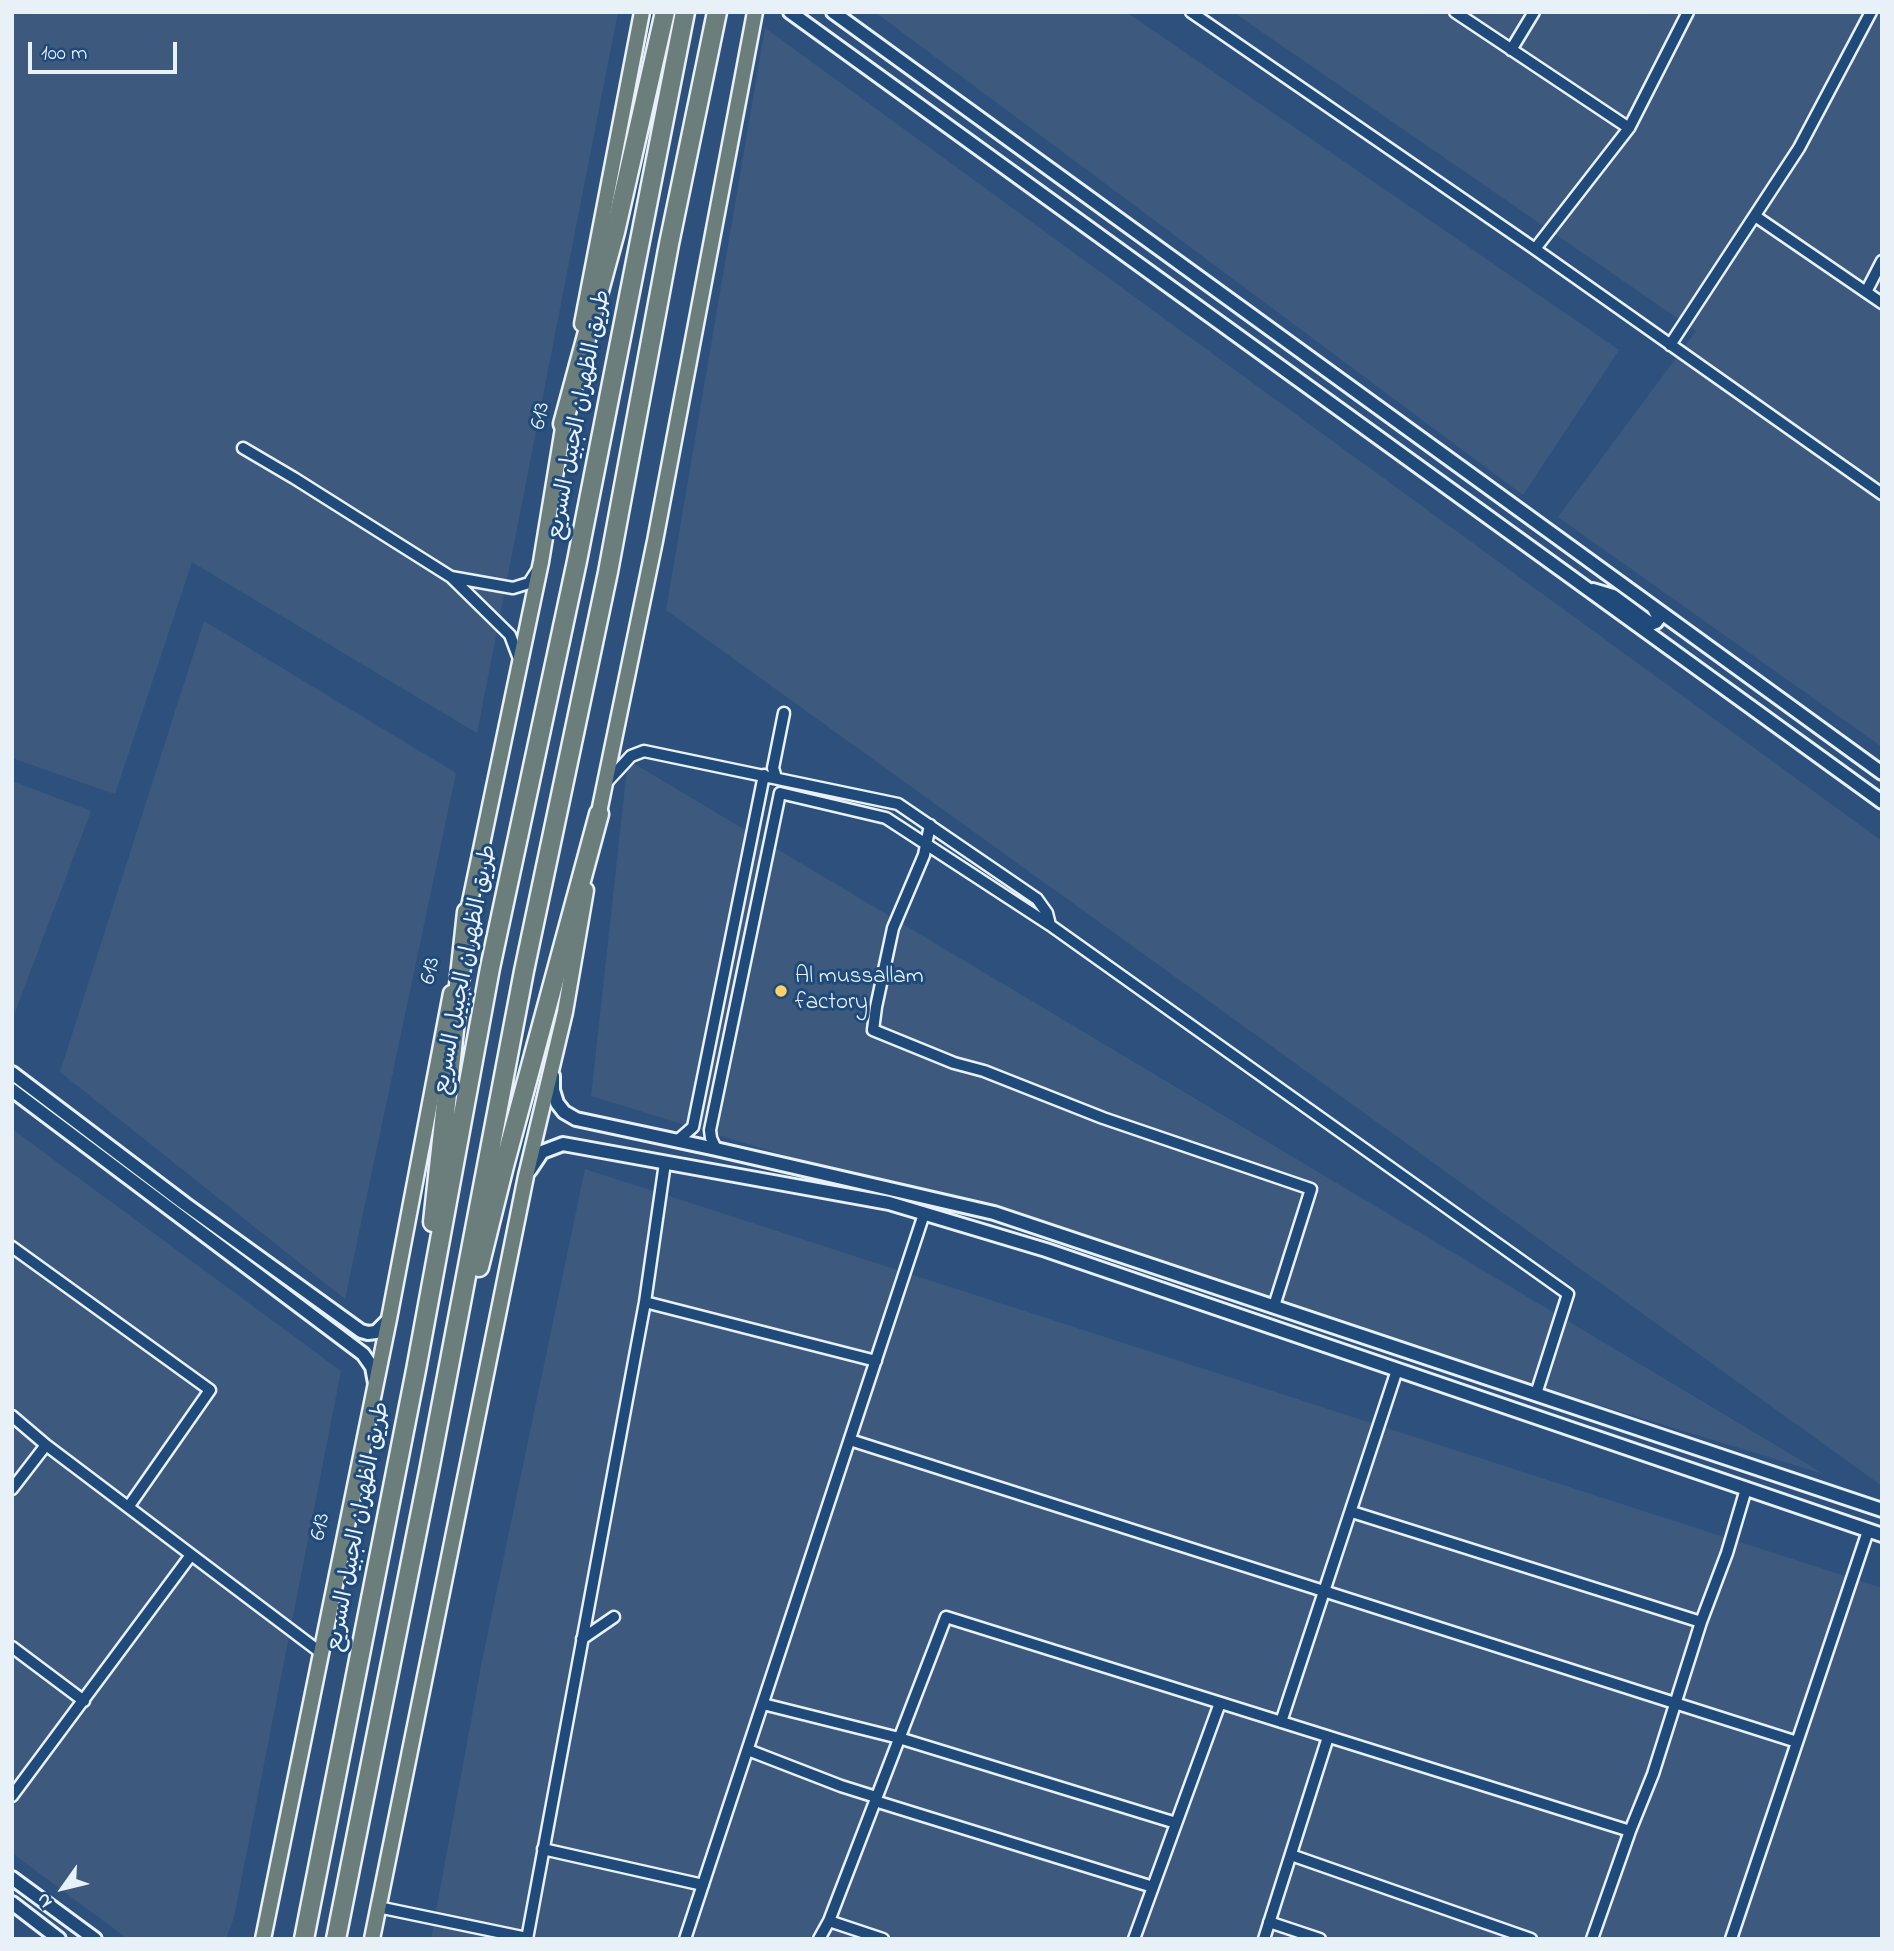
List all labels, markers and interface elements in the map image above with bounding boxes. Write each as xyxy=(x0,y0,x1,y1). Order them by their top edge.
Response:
scale bar xyxy=(32,28,180,72)
text: 100 m xyxy=(41,39,87,69)
street label: طريق الظهران الجبيل السريع xyxy=(543,288,619,542)
street label: 613 xyxy=(526,400,558,432)
street label: طريق الظهران الجبيل السريع xyxy=(429,843,505,1097)
street label: 613 xyxy=(416,955,448,987)
place label: Al mussallam factory xyxy=(795,964,924,1018)
marker: Al mussallam factory xyxy=(773,983,789,999)
street label: طريق الظهران الجبيل السريع xyxy=(322,1400,398,1654)
street label: 613 xyxy=(306,1511,338,1543)
north arrow xyxy=(28,1853,98,1923)
text: N xyxy=(30,1887,60,1913)

